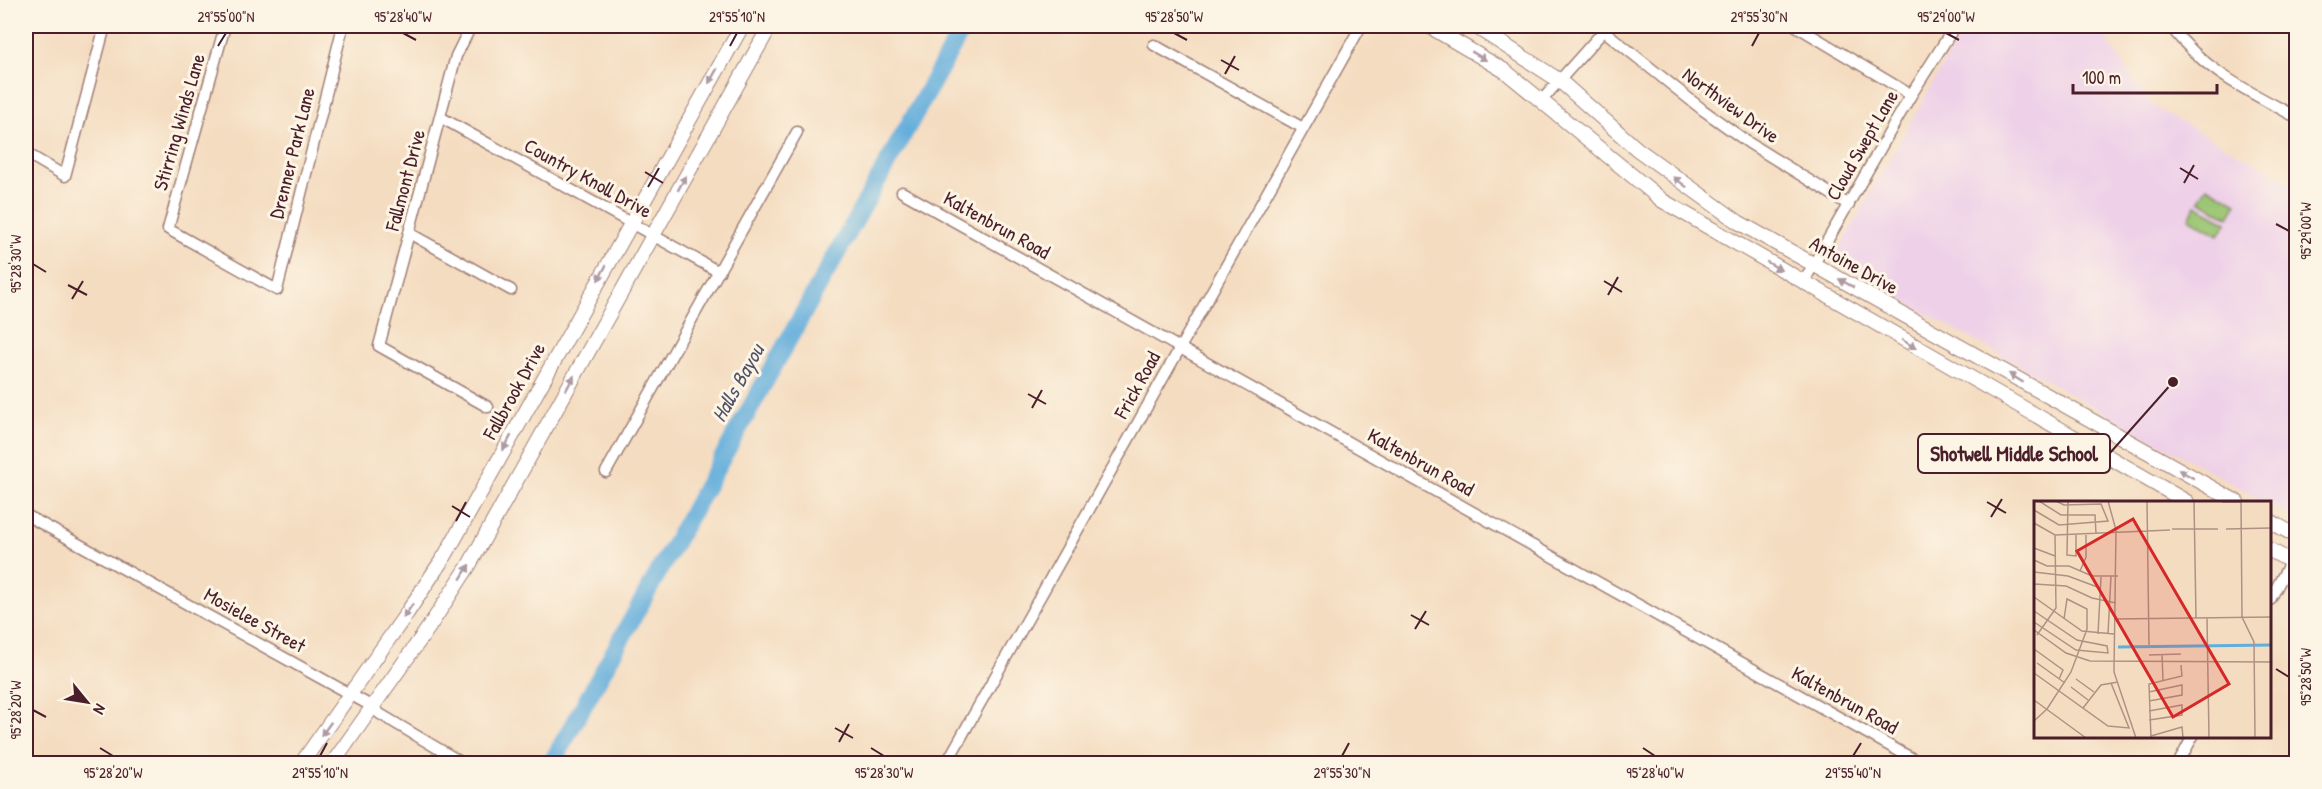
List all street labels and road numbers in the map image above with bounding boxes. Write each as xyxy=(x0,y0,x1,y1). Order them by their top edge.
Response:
street label: Stirring Winds Lane xyxy=(146,50,211,193)
street label: Northview Drive xyxy=(1677,60,1785,149)
street label: Drenner Park Lane xyxy=(262,85,321,221)
street label: Cloud Swept Lane xyxy=(1819,85,1904,205)
street label: Fallmont Drive xyxy=(378,126,431,234)
street label: Country Knoll Drive xyxy=(520,131,657,224)
street label: Kaltenbrun Road xyxy=(939,184,1055,265)
street label: Antoine Drive xyxy=(1805,229,1903,300)
street label: Fallbrook Drive xyxy=(475,338,551,445)
street label: Frick Road xyxy=(1107,346,1166,424)
street label: Kaltenbrun Road xyxy=(1363,421,1479,502)
street label: Mosielee Street xyxy=(200,580,312,659)
street label: Kaltenbrun Road xyxy=(1787,659,1903,740)

